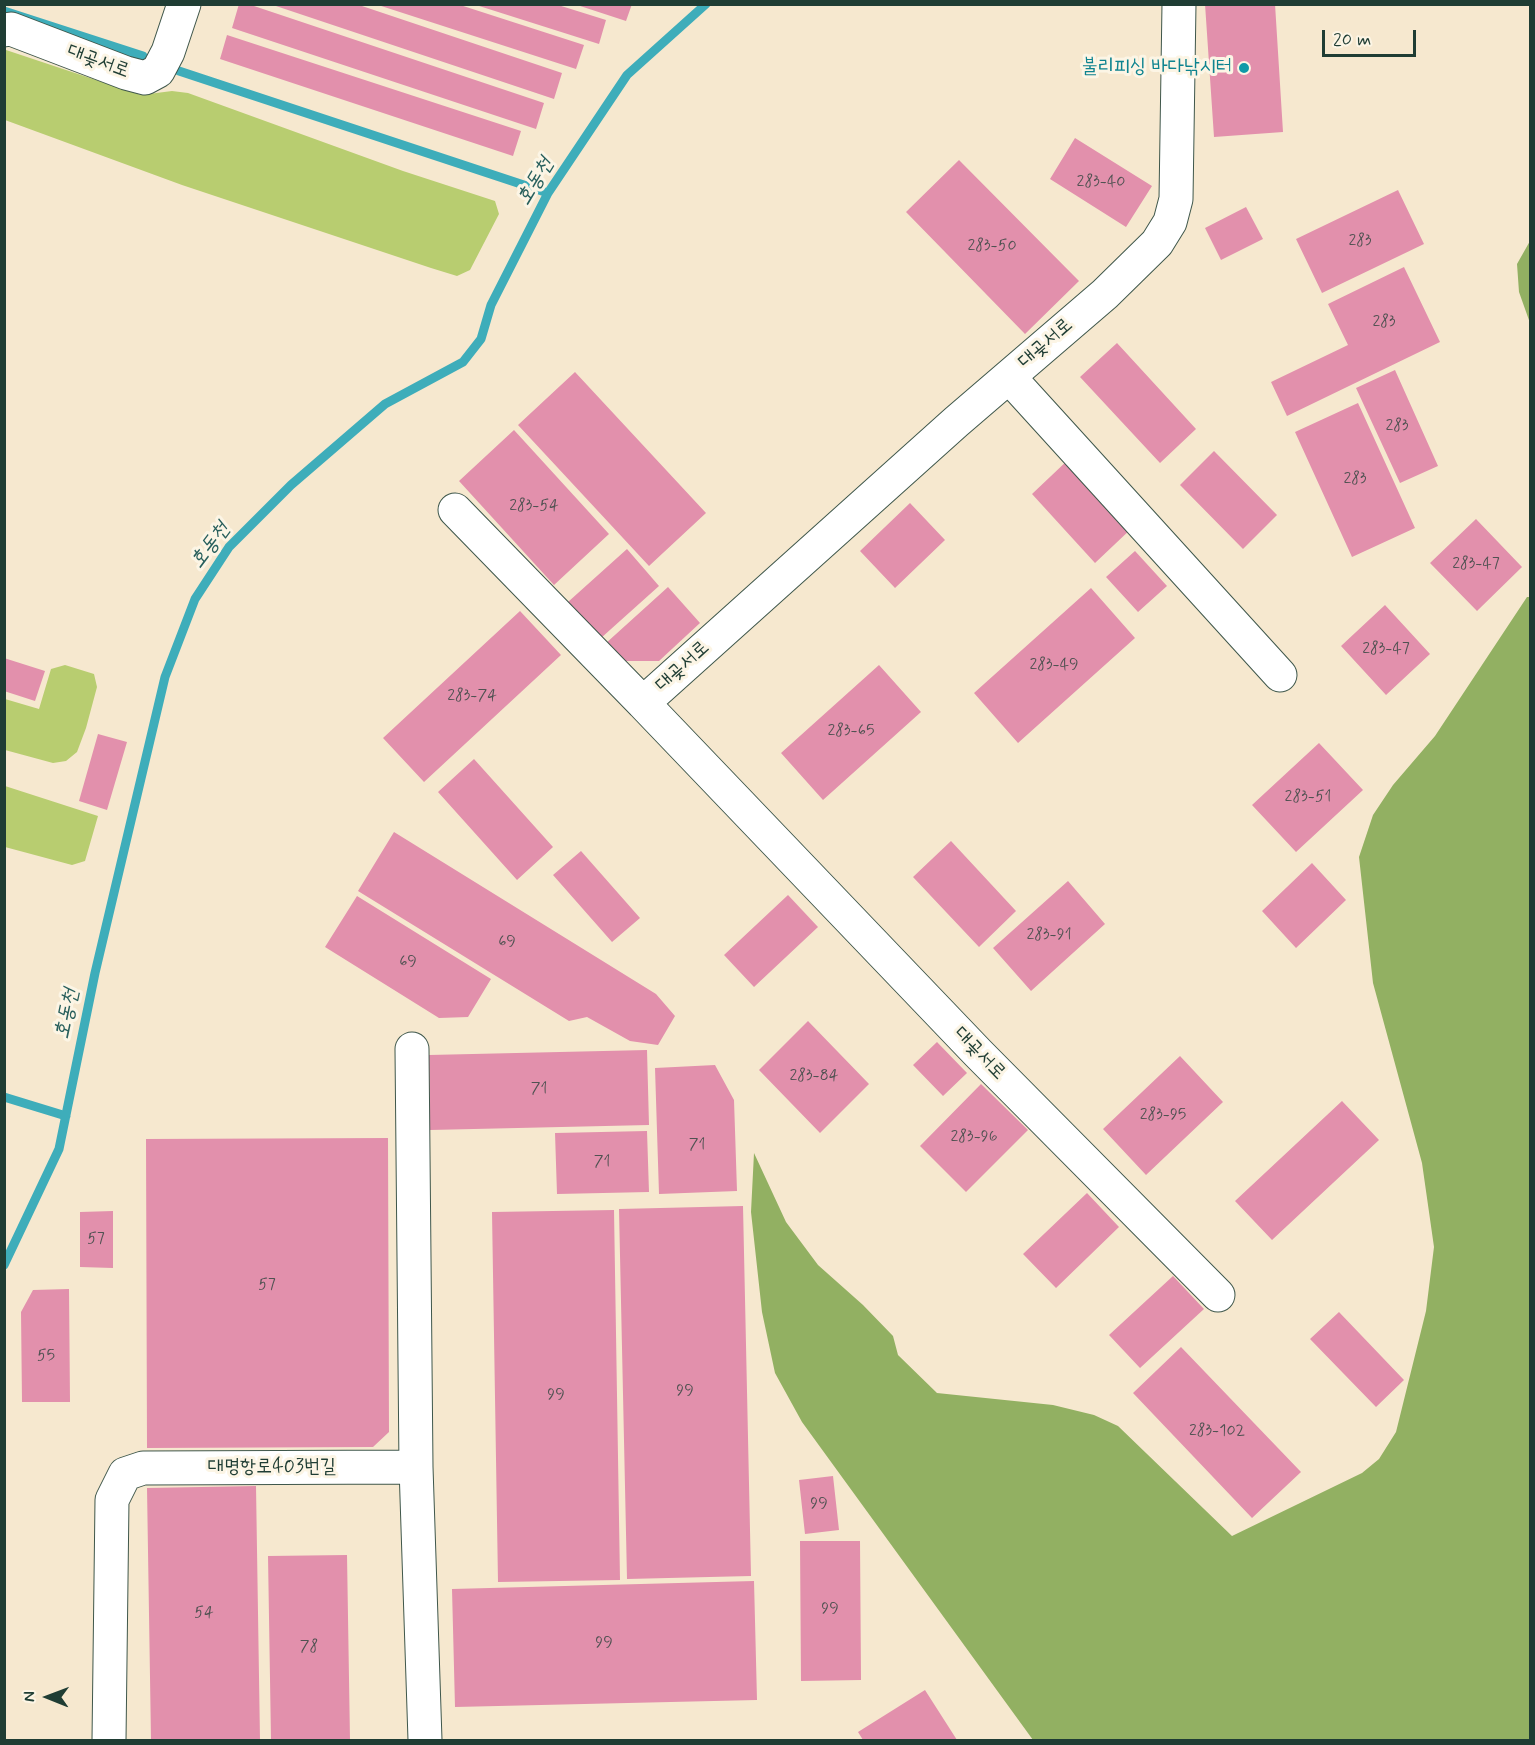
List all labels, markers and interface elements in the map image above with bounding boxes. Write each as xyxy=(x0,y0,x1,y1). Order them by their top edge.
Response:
scale bar xyxy=(1325,18,1420,56)
text: 20 m xyxy=(1333,28,1371,52)
street label: 대곶서로 xyxy=(64,40,132,84)
place label: 불리피싱 바다낚시터 xyxy=(1082,56,1232,80)
marker: 불리피싱 바다낚시터 xyxy=(1237,61,1251,75)
water label: 호동천 xyxy=(512,154,560,210)
house number: 283-40 xyxy=(1077,173,1125,193)
house number: 283 xyxy=(1348,232,1372,252)
house number: 283-50 xyxy=(967,237,1017,257)
house number: 283 xyxy=(1372,313,1396,333)
street label: 대곶서로 xyxy=(1014,314,1078,374)
house number: 283 xyxy=(1385,417,1409,437)
house number: 283 xyxy=(1343,470,1367,490)
house number: 283-54 xyxy=(509,497,559,517)
water label: 호동천 xyxy=(186,518,236,574)
house number: 283-47 xyxy=(1452,555,1500,575)
street label: 대곶서로 xyxy=(651,637,715,697)
house number: 283-47 xyxy=(1362,640,1410,660)
house number: 283-49 xyxy=(1029,656,1079,676)
house number: 283-74 xyxy=(447,687,497,707)
house number: 283-65 xyxy=(827,722,875,742)
house number: 283-51 xyxy=(1285,788,1331,808)
house number: 283-91 xyxy=(1026,926,1072,946)
house number: 69 xyxy=(498,933,516,953)
house number: 69 xyxy=(399,953,417,973)
water label: 호동천 xyxy=(50,987,86,1041)
street label: 대곶서로 xyxy=(948,1023,1010,1085)
house number: 283-84 xyxy=(789,1067,839,1087)
house number: 71 xyxy=(531,1080,547,1100)
house number: 283-95 xyxy=(1140,1106,1186,1126)
house number: 283-96 xyxy=(950,1128,998,1148)
house number: 71 xyxy=(689,1136,705,1156)
house number: 71 xyxy=(594,1153,610,1173)
house number: 57 xyxy=(87,1230,105,1250)
house number: 57 xyxy=(258,1276,276,1296)
house number: 55 xyxy=(37,1347,55,1367)
house number: 99 xyxy=(676,1382,694,1402)
house number: 99 xyxy=(547,1386,565,1406)
house number: 283-102 xyxy=(1189,1422,1245,1442)
street label: 대명항로403번길 xyxy=(208,1456,336,1480)
house number: 99 xyxy=(810,1495,828,1515)
house number: 99 xyxy=(821,1600,839,1620)
house number: 54 xyxy=(194,1604,214,1624)
house number: 99 xyxy=(595,1634,613,1654)
house number: 78 xyxy=(300,1638,318,1658)
north arrow xyxy=(18,1667,78,1727)
text: N xyxy=(19,1691,40,1702)

